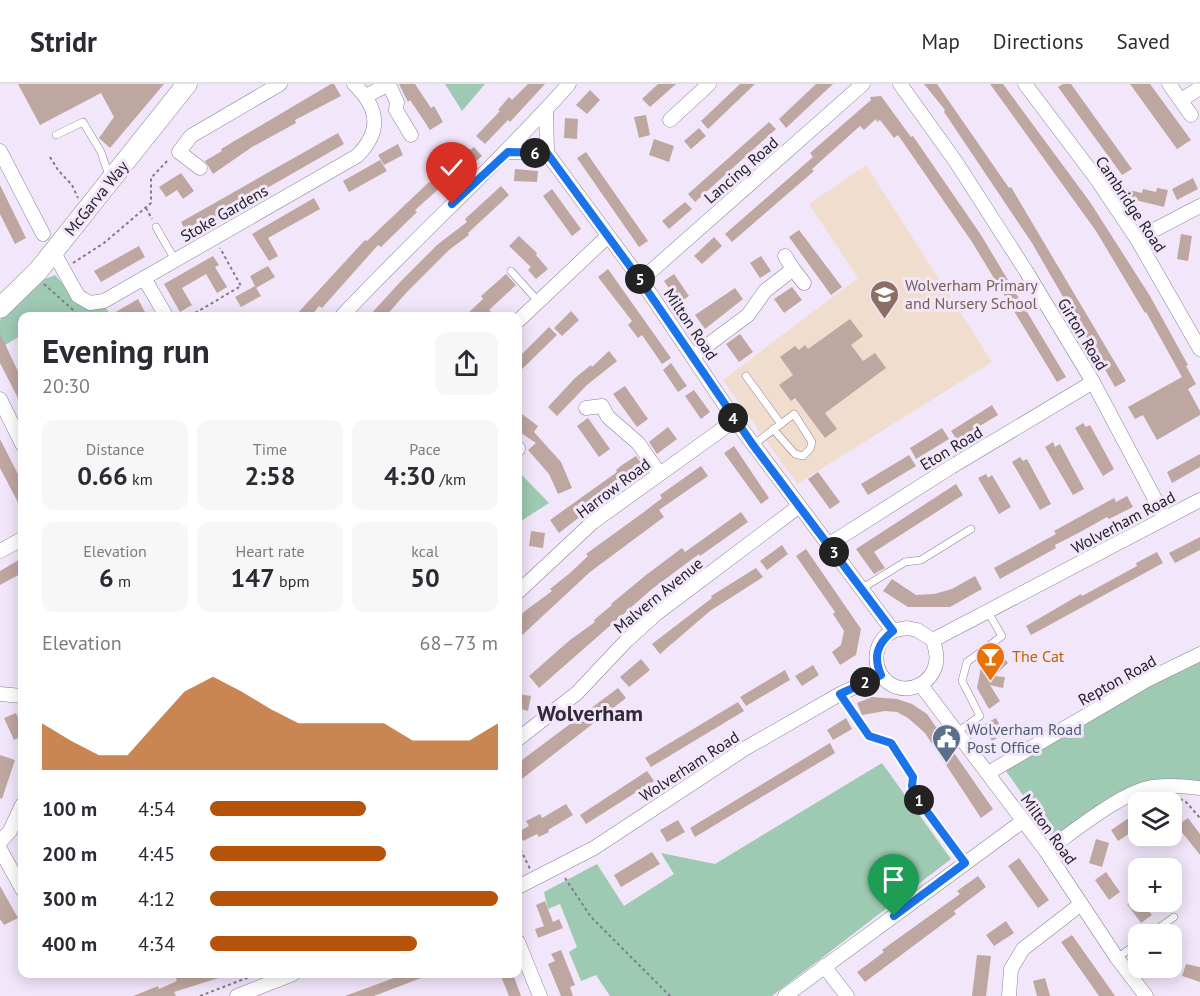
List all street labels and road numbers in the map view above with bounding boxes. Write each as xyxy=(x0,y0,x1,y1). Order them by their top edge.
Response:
street label: Lancing Road xyxy=(700,132,782,208)
street label: Cambridge Road xyxy=(1091,152,1171,256)
street label: McGarva Way xyxy=(60,156,133,240)
street label: Stoke Gardens xyxy=(177,180,271,246)
street label: Milton Road xyxy=(660,284,722,364)
street label: Girton Road xyxy=(1054,294,1112,374)
street label: Eton Road xyxy=(916,422,986,474)
street label: Harrow Road xyxy=(572,454,654,522)
street label: Wolverham Road xyxy=(1068,486,1178,558)
street label: Malvern Avenue xyxy=(609,553,707,637)
street label: Repton Road xyxy=(1074,650,1160,710)
street label: Wolverham Road xyxy=(635,726,743,806)
street label: Milton Road xyxy=(1017,790,1081,868)

